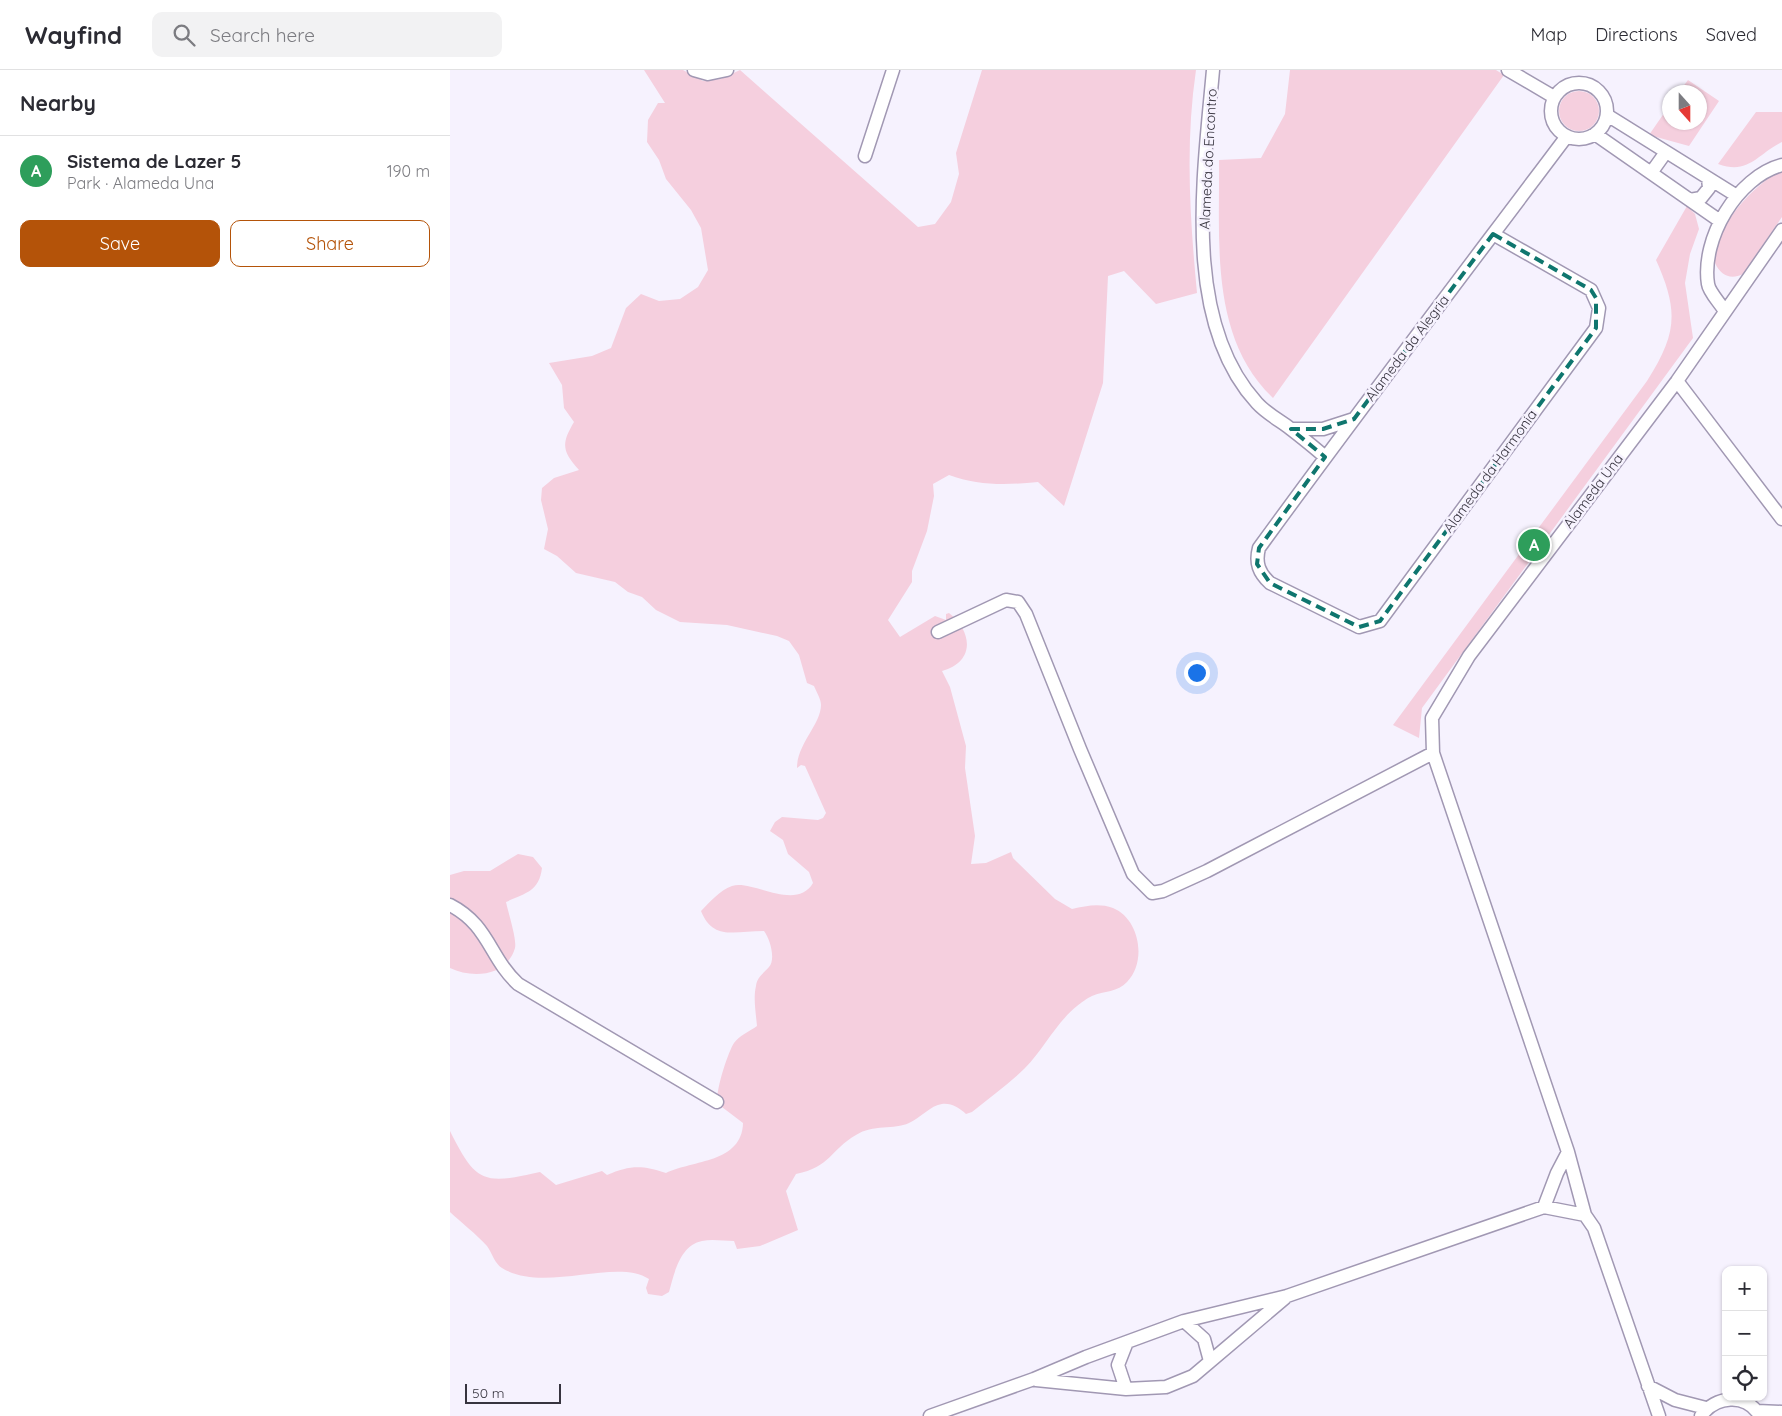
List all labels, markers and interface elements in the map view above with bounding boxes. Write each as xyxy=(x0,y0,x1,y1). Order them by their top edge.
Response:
search box xyxy=(152,12,502,57)
text: Wayfind xyxy=(25,20,122,50)
icon: search xyxy=(170,21,198,49)
text: Search here xyxy=(210,23,315,47)
text: Map xyxy=(1530,23,1567,46)
text: Directions xyxy=(1595,23,1678,46)
text: Saved xyxy=(1706,23,1757,46)
north arrow xyxy=(1662,85,1707,130)
street label: Alameda do Encontro xyxy=(1195,88,1221,230)
text: Nearby xyxy=(20,90,96,116)
text: Sistema de Lazer 5 xyxy=(67,149,241,173)
text: A xyxy=(31,161,41,181)
text: 190 m xyxy=(387,161,430,181)
text: Park · Alameda Una xyxy=(67,173,214,193)
button: Save xyxy=(20,220,220,267)
button: Share xyxy=(230,220,430,267)
street label: Alameda da Alegria xyxy=(1361,291,1453,405)
street label: Alameda da Harmonia xyxy=(1439,406,1541,536)
street label: Alameda Una xyxy=(1559,450,1627,532)
pin: A xyxy=(1518,526,1550,564)
your location xyxy=(1184,660,1210,686)
map controls xyxy=(1722,1266,1767,1401)
button: + xyxy=(1722,1266,1767,1311)
button: − xyxy=(1722,1311,1767,1356)
button: locate xyxy=(1722,1356,1767,1401)
scale bar xyxy=(465,1381,561,1404)
text: 50 m xyxy=(472,1384,505,1402)

